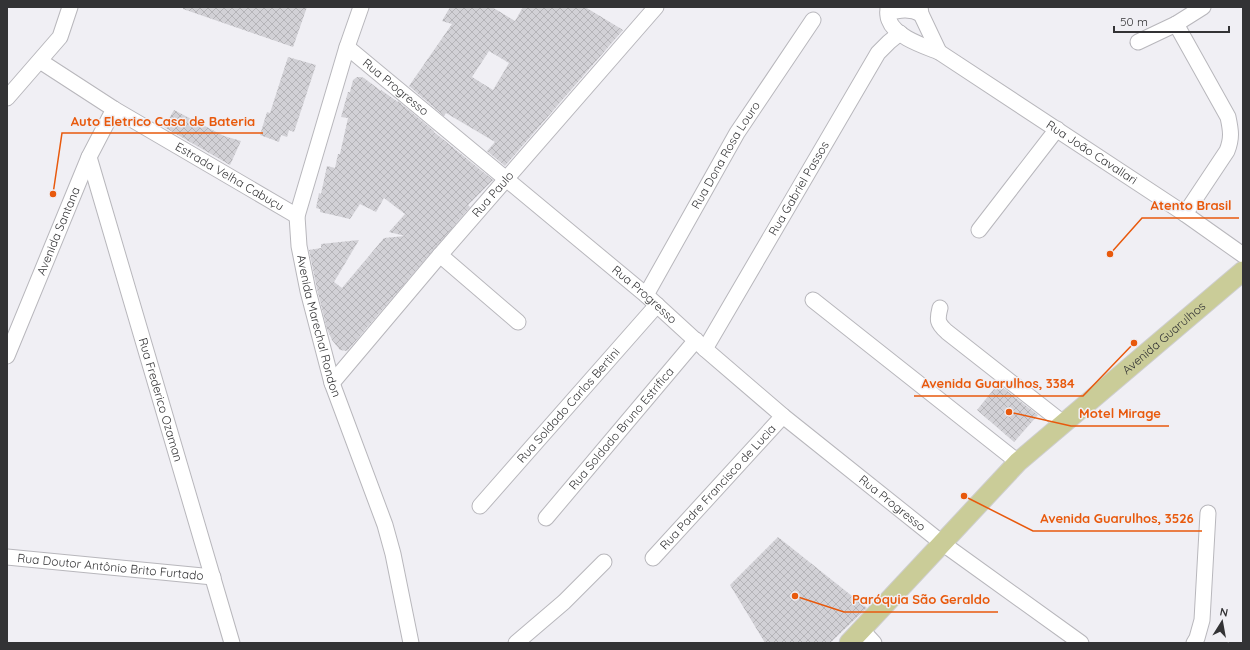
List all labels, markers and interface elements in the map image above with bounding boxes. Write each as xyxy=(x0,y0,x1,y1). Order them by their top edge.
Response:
scale bar xyxy=(1114,8,1229,34)
text: 50 m xyxy=(1120,14,1148,29)
street label: Rua Progresso xyxy=(360,55,432,119)
street label: Rua Dona Rosa Louro xyxy=(688,98,763,211)
callout: Auto Eletrico Casa de Bateria xyxy=(62,108,263,133)
text: Auto Eletrico Casa de Bateria xyxy=(71,113,255,129)
street label: Rua João Cavallari xyxy=(1044,117,1140,188)
street label: Rua Gabriel Passos xyxy=(765,138,832,238)
street label: Estrada Velha Cabuçu xyxy=(173,139,287,214)
street label: Rua Paulo xyxy=(468,168,517,220)
street label: Avenida Santana xyxy=(33,184,83,277)
callout: Atento Brasil xyxy=(1142,193,1239,218)
text: Atento Brasil xyxy=(1151,197,1231,213)
street label: Avenida Marechal Rondon xyxy=(294,253,345,399)
street label: Rua Progresso xyxy=(609,262,680,327)
street label: Avenida Guarulhos xyxy=(1119,298,1208,377)
street label: Rua Frederico Ozaman xyxy=(136,336,186,463)
street label: Rua Soldado Carlos Bertini xyxy=(514,345,623,466)
street label: Rua Soldado Bruno Estrifica xyxy=(565,364,677,492)
callout: Avenida Guarulhos, 3384 xyxy=(914,371,1083,396)
text: Avenida Guarulhos, 3384 xyxy=(921,375,1075,391)
callout: Motel Mirage xyxy=(1071,401,1169,426)
text: Motel Mirage xyxy=(1079,405,1161,421)
street label: Rua Padre Francisco de Lucia xyxy=(656,421,779,553)
street label: Rua Progresso xyxy=(856,472,929,534)
callout: Avenida Guarulhos, 3526 xyxy=(1033,506,1202,531)
text: Avenida Guarulhos, 3526 xyxy=(1040,510,1194,526)
street label: Rua Doutor Antônio Brito Furtado xyxy=(17,550,204,583)
callout: Paróquia São Geraldo xyxy=(844,587,998,612)
text: Paróquia São Geraldo xyxy=(852,591,990,607)
north arrow xyxy=(1202,602,1242,642)
text: N xyxy=(1219,605,1229,620)

